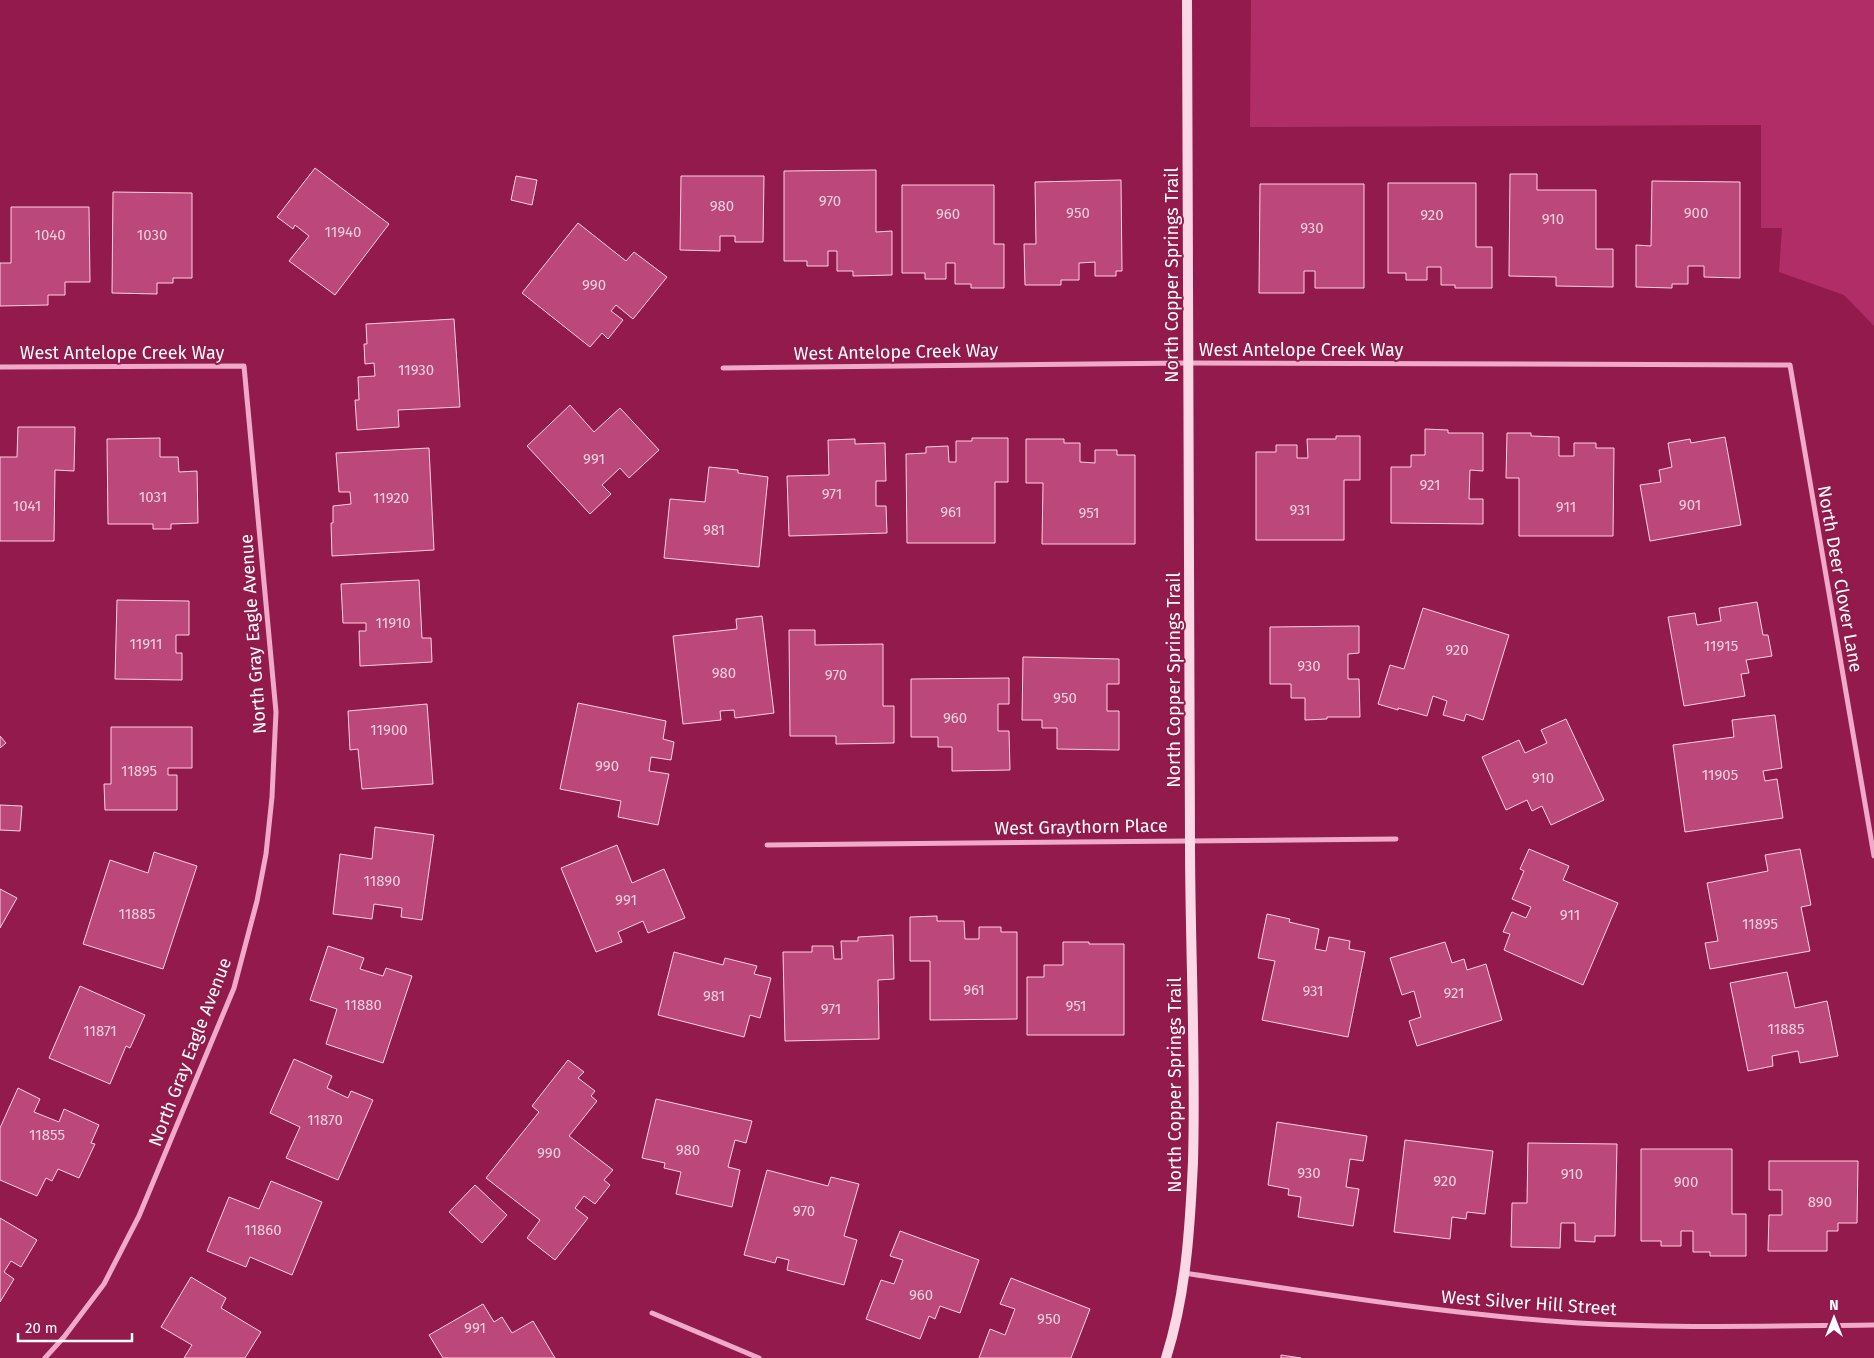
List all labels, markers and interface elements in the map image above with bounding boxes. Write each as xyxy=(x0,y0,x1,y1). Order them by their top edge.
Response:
street label: North Copper Springs Trail xyxy=(1161,167,1183,383)
house number: 970 xyxy=(819,192,841,210)
house number: 980 xyxy=(710,197,734,215)
house number: 950 xyxy=(1066,204,1090,222)
house number: 900 xyxy=(1684,204,1708,222)
house number: 960 xyxy=(936,205,960,223)
house number: 920 xyxy=(1420,206,1444,224)
house number: 910 xyxy=(1542,210,1564,228)
house number: 930 xyxy=(1300,219,1324,237)
house number: 11940 xyxy=(325,223,361,241)
house number: 1040 xyxy=(34,226,66,244)
house number: 1030 xyxy=(137,226,167,244)
house number: 990 xyxy=(582,276,606,294)
street label: West Antelope Creek Way xyxy=(794,339,999,365)
street label: West Antelope Creek Way xyxy=(1199,339,1403,361)
street label: West Antelope Creek Way xyxy=(20,342,224,364)
house number: 11930 xyxy=(398,361,434,379)
house number: 991 xyxy=(583,450,605,468)
house number: 921 xyxy=(1419,476,1441,494)
street label: North Deer Clover Lane xyxy=(1813,484,1867,674)
house number: 971 xyxy=(822,485,842,503)
house number: 1031 xyxy=(139,488,167,506)
house number: 11920 xyxy=(373,489,409,507)
house number: 901 xyxy=(1679,496,1701,514)
house number: 1041 xyxy=(13,497,41,515)
house number: 911 xyxy=(1556,498,1576,516)
house number: 931 xyxy=(1289,501,1311,519)
house number: 961 xyxy=(940,503,962,521)
house number: 951 xyxy=(1078,504,1100,522)
house number: 981 xyxy=(703,521,725,539)
street label: North Gray Eagle Avenue xyxy=(235,533,271,735)
street label: North Copper Springs Trail xyxy=(1163,572,1185,788)
house number: 11910 xyxy=(375,614,411,632)
house number: 11911 xyxy=(129,635,163,653)
house number: 11915 xyxy=(1704,637,1738,655)
house number: 920 xyxy=(1445,641,1469,659)
house number: 930 xyxy=(1297,657,1321,675)
house number: 980 xyxy=(712,664,736,682)
house number: 970 xyxy=(825,666,847,684)
house number: 950 xyxy=(1053,689,1077,707)
house number: 960 xyxy=(943,709,967,727)
house number: 11900 xyxy=(370,721,408,739)
house number: 990 xyxy=(595,757,619,775)
house number: 11895 xyxy=(121,762,157,780)
house number: 11905 xyxy=(1702,766,1738,784)
house number: 910 xyxy=(1532,769,1554,787)
street label: West Graythorn Place xyxy=(994,814,1168,840)
house number: 11890 xyxy=(363,872,401,890)
house number: 991 xyxy=(615,891,637,909)
house number: 11885 xyxy=(119,905,155,923)
house number: 911 xyxy=(1560,906,1580,924)
house number: 11895 xyxy=(1742,915,1778,933)
street label: North Gray Eagle Avenue xyxy=(144,955,236,1149)
street label: North Copper Springs Trail xyxy=(1164,977,1186,1193)
house number: 961 xyxy=(963,981,985,999)
house number: 931 xyxy=(1302,982,1324,1000)
house number: 921 xyxy=(1443,984,1465,1002)
house number: 981 xyxy=(703,987,725,1005)
house number: 11880 xyxy=(344,996,382,1014)
house number: 951 xyxy=(1065,997,1087,1015)
house number: 971 xyxy=(821,1000,841,1018)
house number: 11885 xyxy=(1768,1020,1804,1038)
house number: 11871 xyxy=(83,1022,117,1040)
house number: 11870 xyxy=(307,1111,343,1129)
house number: 11855 xyxy=(29,1126,65,1144)
house number: 980 xyxy=(676,1141,700,1159)
house number: 990 xyxy=(537,1144,561,1162)
house number: 930 xyxy=(1297,1164,1321,1182)
house number: 910 xyxy=(1561,1165,1583,1183)
house number: 920 xyxy=(1433,1172,1457,1190)
house number: 900 xyxy=(1674,1173,1698,1191)
house number: 890 xyxy=(1808,1193,1832,1211)
house number: 970 xyxy=(793,1202,815,1220)
house number: 11860 xyxy=(244,1221,282,1239)
house number: 960 xyxy=(909,1286,933,1304)
street label: West Silver Hill Street xyxy=(1440,1286,1618,1320)
north arrow xyxy=(1809,1293,1859,1343)
text: N xyxy=(1829,1297,1839,1314)
scale bar xyxy=(18,1310,131,1342)
house number: 950 xyxy=(1037,1310,1061,1328)
text: 20 m xyxy=(25,1319,58,1337)
house number: 991 xyxy=(464,1319,486,1337)

